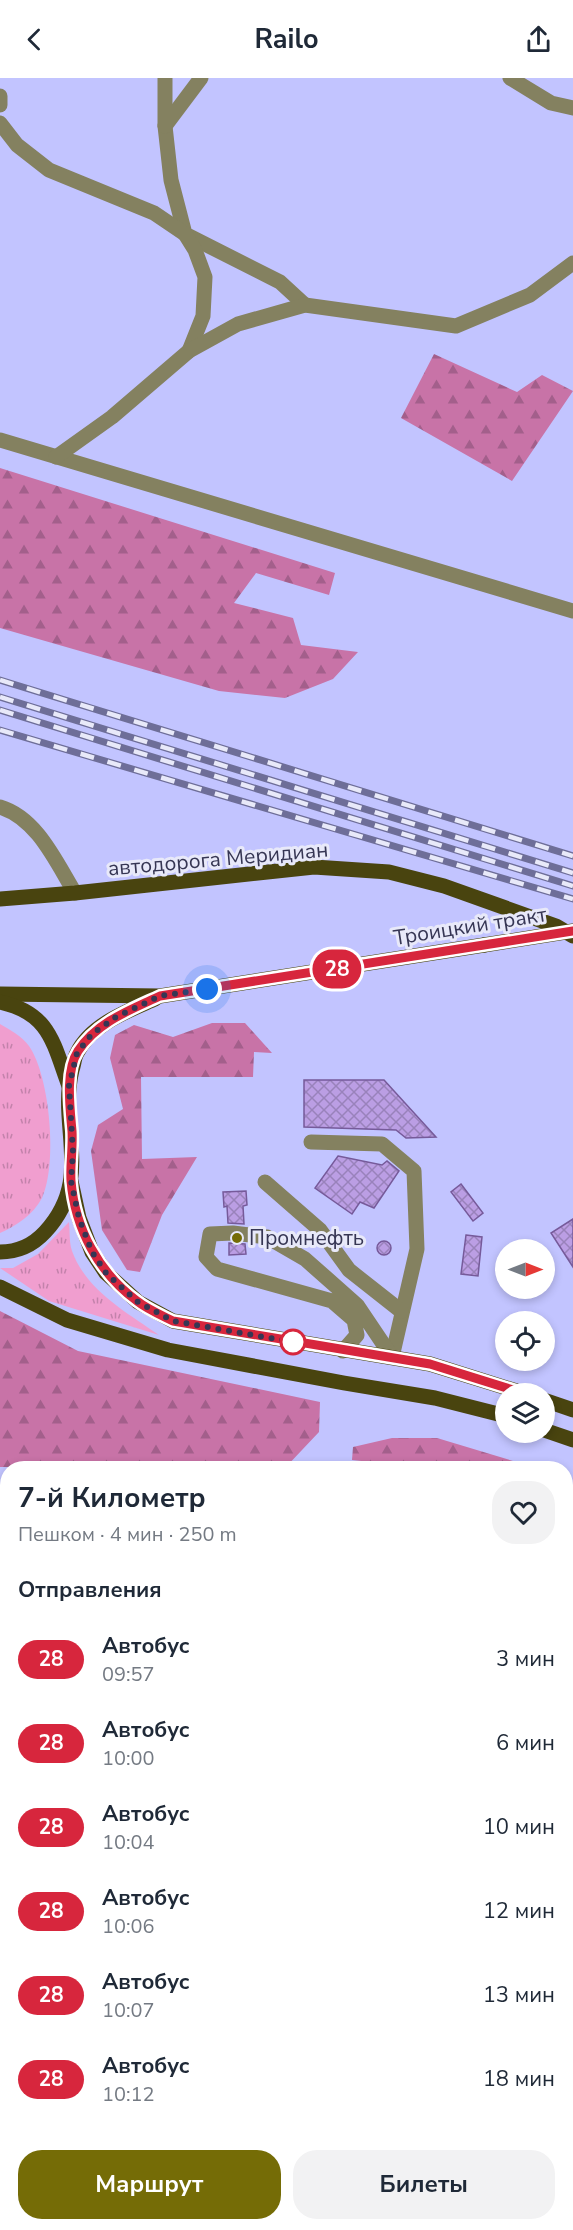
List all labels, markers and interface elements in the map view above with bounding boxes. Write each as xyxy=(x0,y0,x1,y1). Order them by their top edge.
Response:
text: Railo xyxy=(254,21,319,58)
icon: back xyxy=(18,23,51,56)
icon: share xyxy=(522,23,555,56)
street label: автодорога Меридиан xyxy=(107,835,329,883)
street label: Троицкий тракт xyxy=(391,900,549,952)
line badge: 28 xyxy=(310,950,364,988)
text: 28 xyxy=(324,955,350,983)
your location xyxy=(192,974,222,1004)
place label: Промнефть xyxy=(249,1224,364,1252)
marker: Промнефть xyxy=(230,1231,244,1245)
north arrow xyxy=(495,1239,555,1299)
map controls xyxy=(495,1239,555,1443)
button: locate xyxy=(495,1311,555,1371)
unlabelled marker xyxy=(280,1329,306,1355)
button: layers xyxy=(495,1383,555,1443)
text: 7-й Километр xyxy=(18,1479,206,1517)
button: heart xyxy=(492,1481,555,1544)
text: Пешком · 4 мин · 250 m xyxy=(18,1521,237,1548)
text: Отправления xyxy=(18,1575,162,1605)
text: Автобус xyxy=(102,1631,190,1661)
text: 3 мин xyxy=(496,1644,555,1674)
text: 28 xyxy=(38,1645,64,1673)
text: 09:57 xyxy=(102,1661,155,1688)
text: Автобус xyxy=(102,1715,190,1745)
text: 6 мин xyxy=(496,1728,555,1758)
text: 28 xyxy=(38,1729,64,1757)
text: 10:00 xyxy=(102,1745,155,1772)
text: Автобус xyxy=(102,1799,190,1829)
text: 10 мин xyxy=(483,1812,555,1842)
text: 28 xyxy=(38,1813,64,1841)
text: 10:04 xyxy=(102,1829,155,1856)
text: Автобус xyxy=(102,1883,190,1913)
text: 12 мин xyxy=(483,1896,555,1926)
text: 28 xyxy=(38,1897,64,1925)
text: 10:06 xyxy=(102,1913,155,1940)
text: Автобус xyxy=(102,1967,190,1997)
text: 13 мин xyxy=(483,1980,555,2010)
text: 28 xyxy=(38,1981,64,2009)
text: 10:07 xyxy=(102,1997,155,2024)
text: Автобус xyxy=(102,2051,190,2081)
text: 18 мин xyxy=(483,2064,555,2094)
text: 28 xyxy=(38,2065,64,2093)
text: 10:12 xyxy=(102,2081,155,2108)
button: Маршрут xyxy=(18,2150,281,2219)
button: Билеты xyxy=(293,2150,555,2219)

